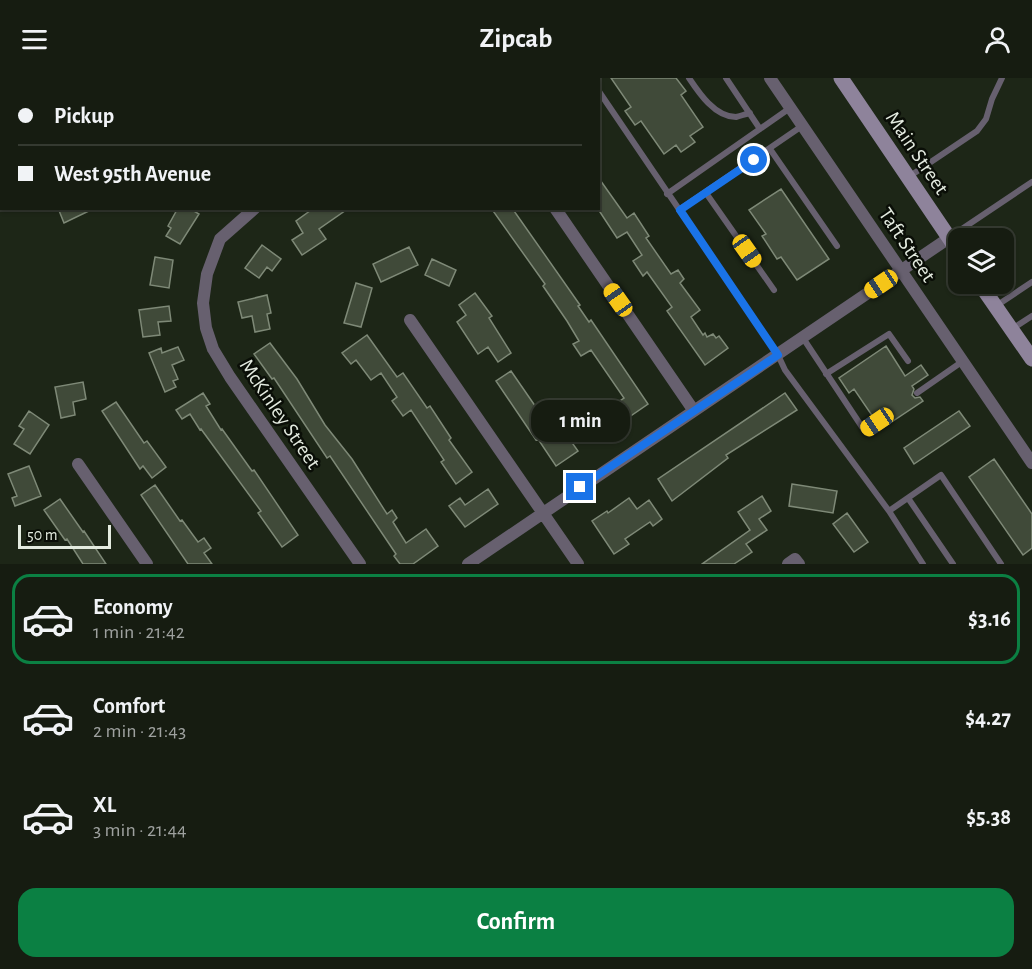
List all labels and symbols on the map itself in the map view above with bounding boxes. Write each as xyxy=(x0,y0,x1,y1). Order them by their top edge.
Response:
street label: Main Street xyxy=(882,108,952,198)
route start xyxy=(740,146,767,173)
street label: Taft Street xyxy=(875,204,940,286)
car xyxy=(729,231,765,271)
car xyxy=(861,266,901,302)
car xyxy=(600,280,636,320)
street label: McKinley Street xyxy=(236,355,325,473)
callout: 1 min xyxy=(530,400,630,442)
car xyxy=(857,404,897,440)
route end xyxy=(566,473,593,500)
scale bar xyxy=(18,522,111,550)

